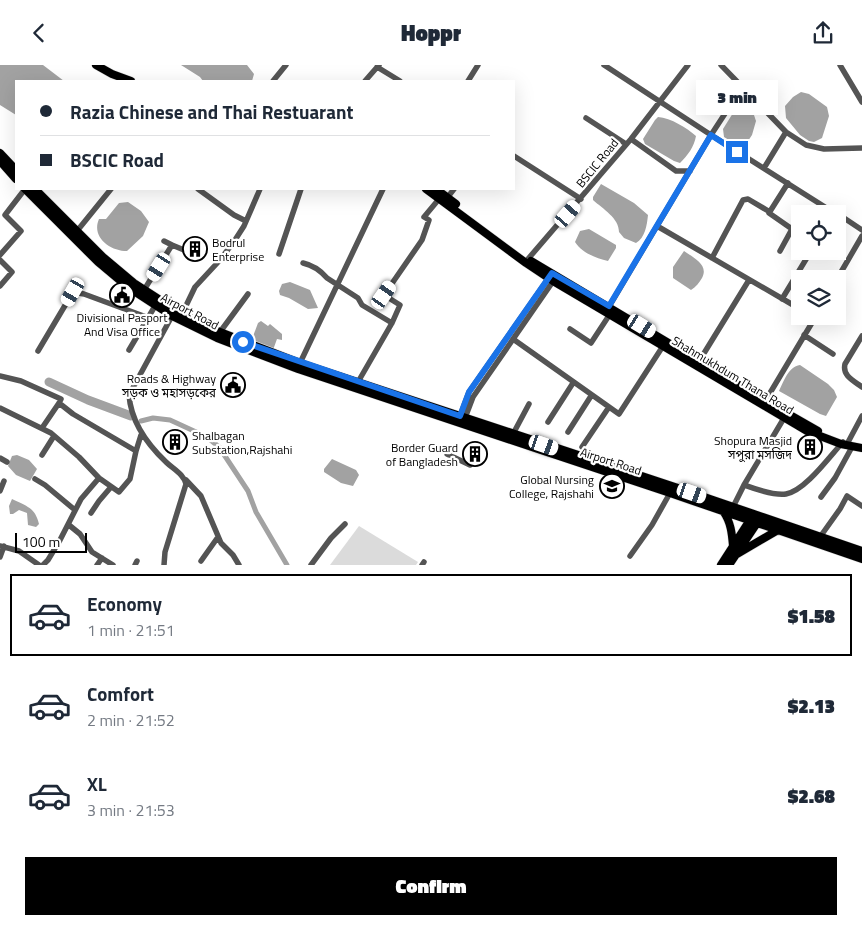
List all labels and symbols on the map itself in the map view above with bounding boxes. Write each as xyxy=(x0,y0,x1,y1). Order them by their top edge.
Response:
callout: 3 min xyxy=(696,79,778,114)
street label: BSCIC Road xyxy=(571,134,623,192)
route end xyxy=(726,141,748,163)
car xyxy=(552,198,583,230)
place label: Bodrul Enterprise xyxy=(212,233,264,266)
building icon: Bodrul Enterprise xyxy=(182,236,208,262)
car xyxy=(144,250,173,284)
car xyxy=(59,275,86,309)
car xyxy=(369,278,398,312)
public building icon: Divisional Pasport And Visa Office xyxy=(109,282,135,308)
street label: Airport Road xyxy=(157,288,223,334)
place label: Divisional Pasport And Visa Office xyxy=(77,308,168,341)
car xyxy=(625,312,658,340)
route start xyxy=(232,331,254,353)
street label: Shahmukhdum Thana Road xyxy=(668,331,798,419)
place label: Roads & Highway সড়ক ও মহাসড়কের xyxy=(121,369,217,402)
public building icon: Roads & Highway সড়ক ও মহাসড়কের xyxy=(220,372,246,398)
place label: Shalbagan Substation,Rajshahi xyxy=(192,426,292,459)
building icon: Shalbagan Substation,Rajshahi xyxy=(162,429,188,455)
place label: Shopura Masjid সপুরা মসজিদ xyxy=(714,431,792,464)
car xyxy=(527,433,560,457)
building icon: Shopura Masjid সপুরা মসজিদ xyxy=(797,434,823,460)
place label: Border Guard of Bangladesh xyxy=(386,438,458,471)
building icon: Border Guard of Bangladesh xyxy=(462,441,488,467)
street label: Airport Road xyxy=(578,442,644,480)
place label: Global Nursing College, Rajshahi xyxy=(509,470,594,503)
school or university icon: Global Nursing College, Rajshahi xyxy=(599,473,625,499)
car xyxy=(675,481,708,505)
scale bar xyxy=(15,530,88,553)

